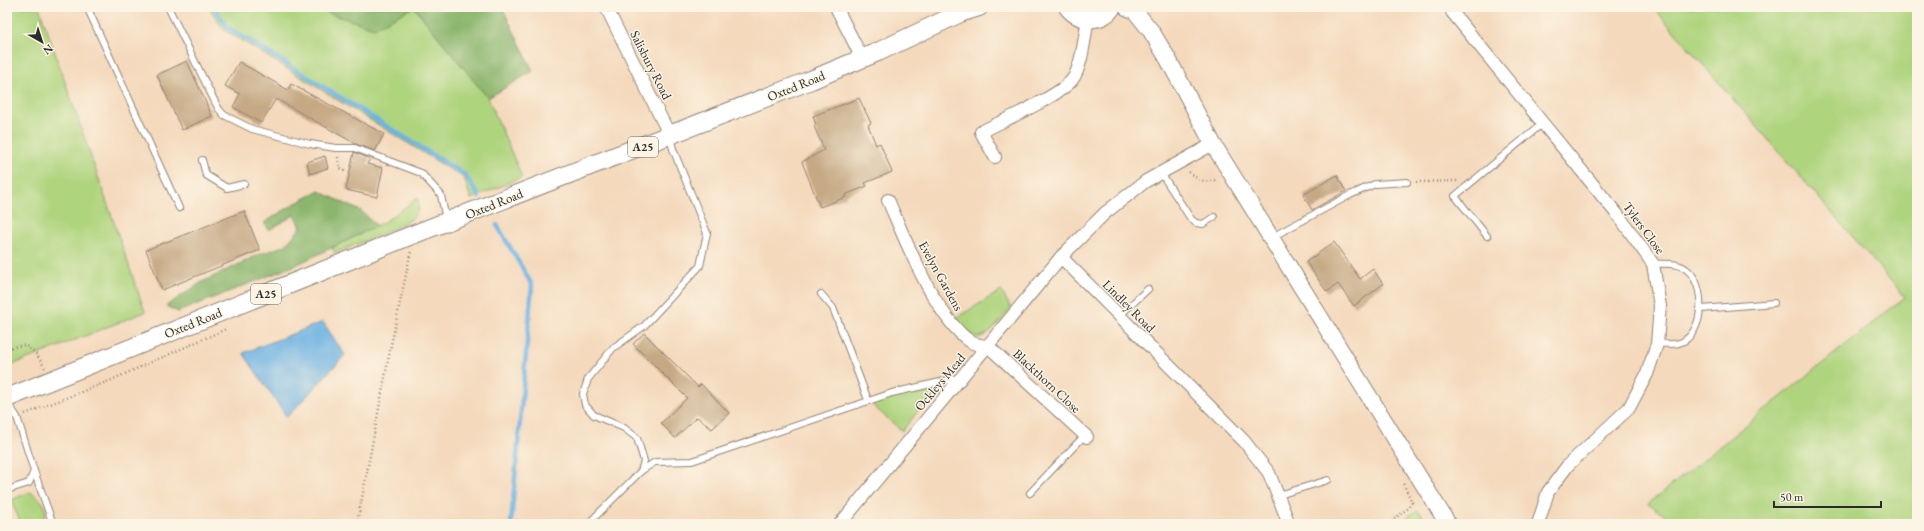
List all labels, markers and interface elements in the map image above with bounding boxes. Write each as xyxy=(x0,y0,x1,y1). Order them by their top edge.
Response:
north arrow xyxy=(22,22,62,62)
street label: Salisbury Road xyxy=(626,28,676,103)
text: N xyxy=(40,42,56,58)
street label: Oxted Road xyxy=(765,67,828,105)
road number: A25 xyxy=(628,137,658,157)
street label: Oxted Road xyxy=(463,185,526,223)
street label: Tylers Close xyxy=(1619,199,1669,257)
street label: Evelyn Gardens xyxy=(915,238,967,314)
street label: Lindley Road xyxy=(1099,276,1159,336)
road number: A25 xyxy=(251,284,281,304)
street label: Oxted Road xyxy=(162,304,225,342)
street label: Blackthorn Close xyxy=(1010,345,1084,417)
street label: Ockleys Mead xyxy=(911,349,969,414)
scale bar xyxy=(1774,483,1881,509)
text: 50 m xyxy=(1780,489,1804,505)

